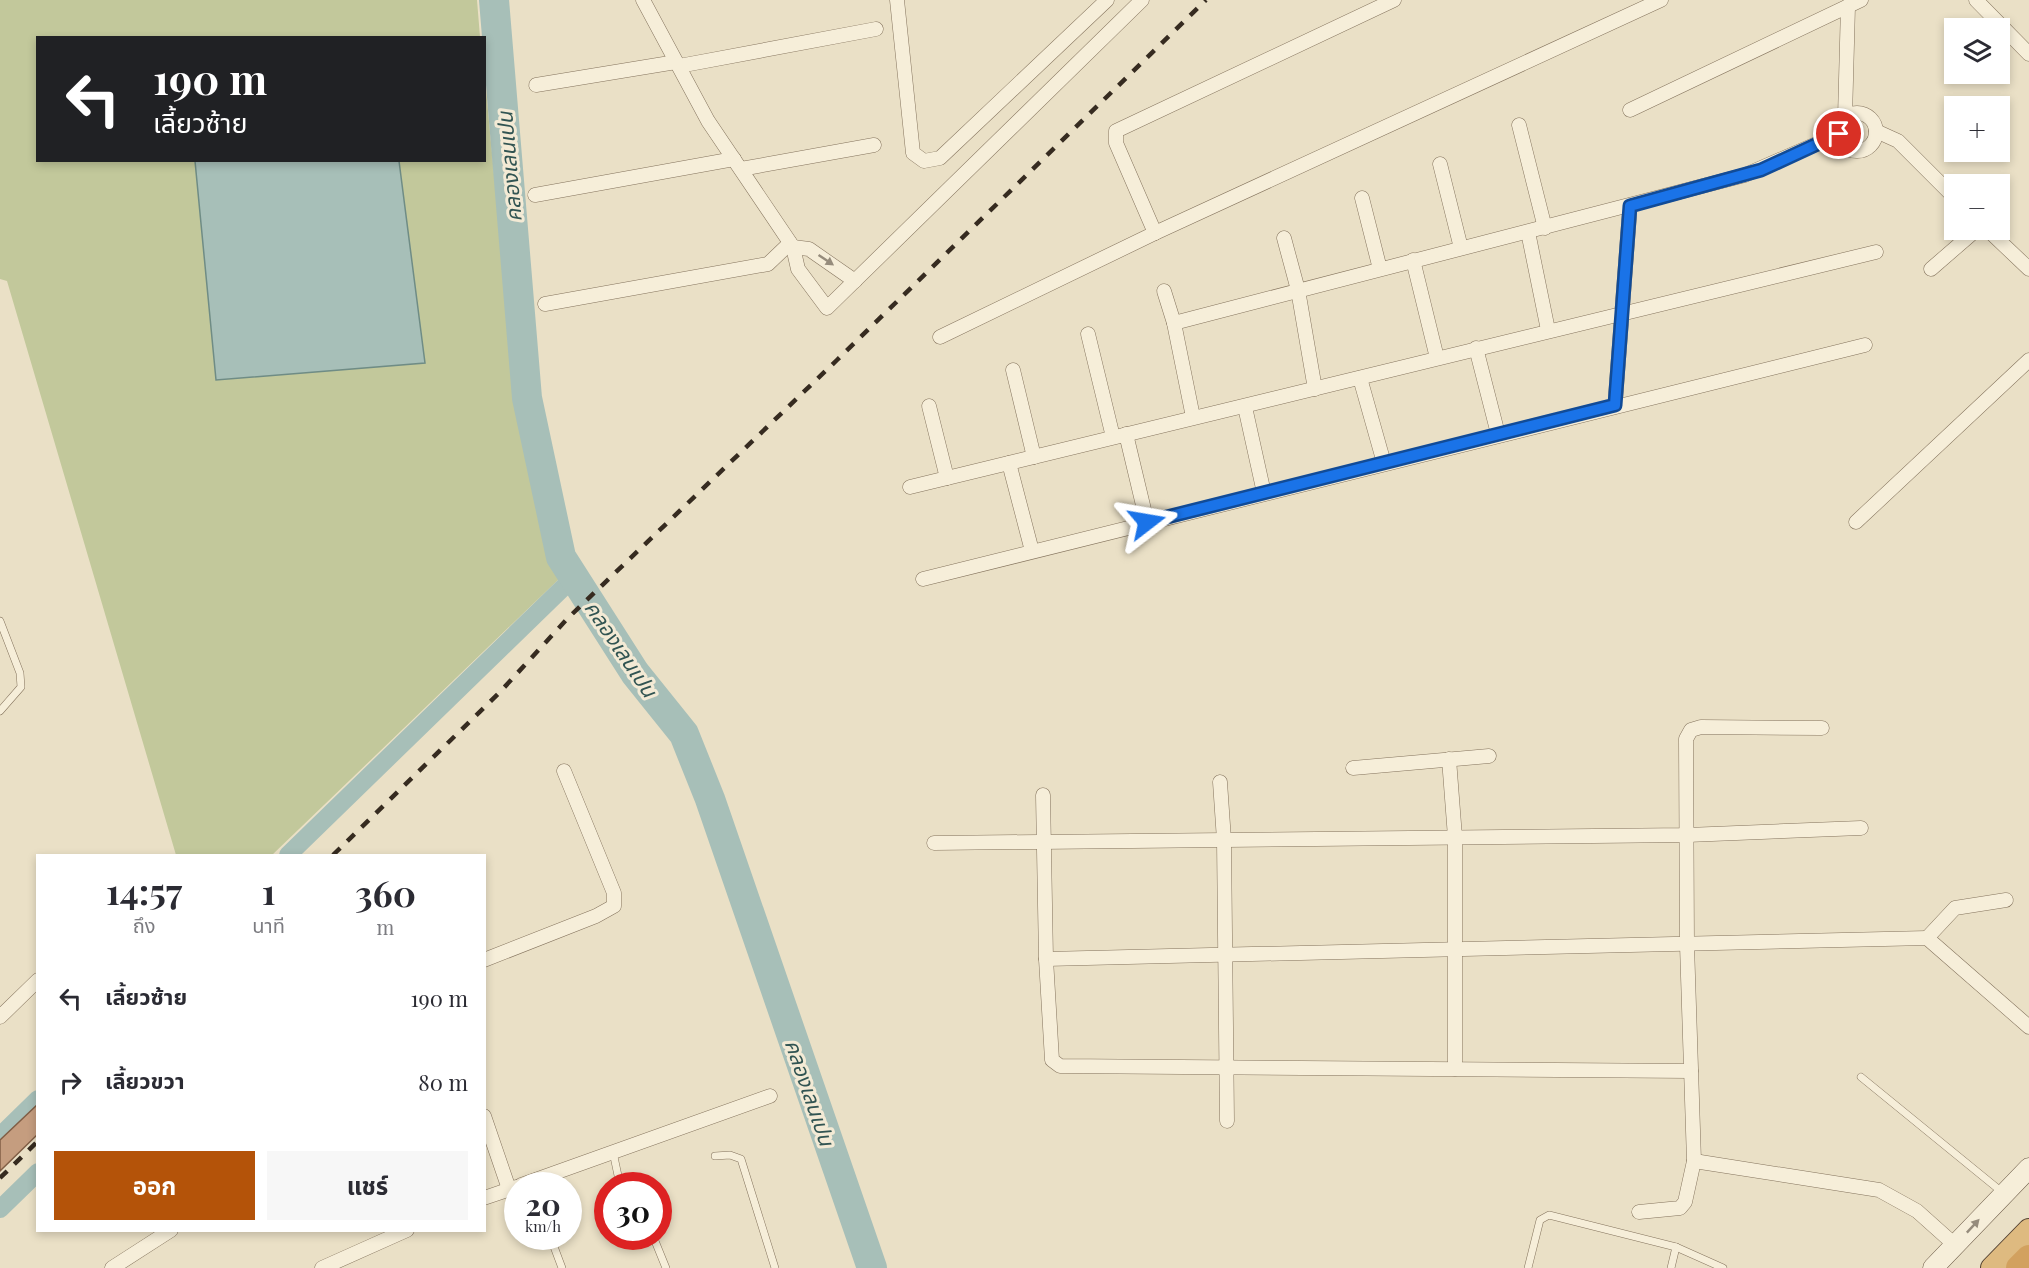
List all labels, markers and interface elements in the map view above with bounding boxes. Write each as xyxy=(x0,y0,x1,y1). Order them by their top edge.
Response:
map controls xyxy=(1944,18,2010,240)
button: layers xyxy=(1944,18,2010,84)
text: 190 m xyxy=(153,50,267,106)
icon: left xyxy=(54,60,132,138)
button: + xyxy=(1944,96,2010,162)
text: เลี้ยวซ้าย xyxy=(153,104,247,140)
pin xyxy=(1813,108,1864,159)
water label: คลองเลนเปน xyxy=(489,110,527,223)
icon: arrive xyxy=(1822,117,1855,150)
button: − xyxy=(1944,174,2010,240)
one-way arrow xyxy=(817,255,834,266)
position arrow xyxy=(1115,490,1179,554)
water label: คลองเลนเปน xyxy=(579,594,665,703)
text: 14:57 xyxy=(106,866,182,914)
text: 1 xyxy=(262,866,275,914)
text: 360 xyxy=(355,868,416,916)
text: ถึง xyxy=(133,911,156,938)
text: นาที xyxy=(252,911,285,938)
text: m xyxy=(377,913,394,940)
text: เลี้ยวซ้าย xyxy=(105,981,187,1011)
icon: left xyxy=(54,982,87,1015)
text: 190 m xyxy=(410,983,468,1013)
water label: คลองเลนเปน xyxy=(780,1035,843,1150)
text: เลี้ยวขวา xyxy=(105,1065,185,1095)
icon: right xyxy=(54,1066,87,1099)
text: 80 m xyxy=(418,1067,468,1097)
button: ออก xyxy=(54,1151,255,1220)
button: แชร์ xyxy=(267,1151,468,1220)
speed limit sign: 30 xyxy=(594,1172,672,1250)
text: 20 xyxy=(525,1184,561,1224)
text: km/h xyxy=(525,1216,561,1236)
one-way arrow xyxy=(1966,1219,1980,1233)

